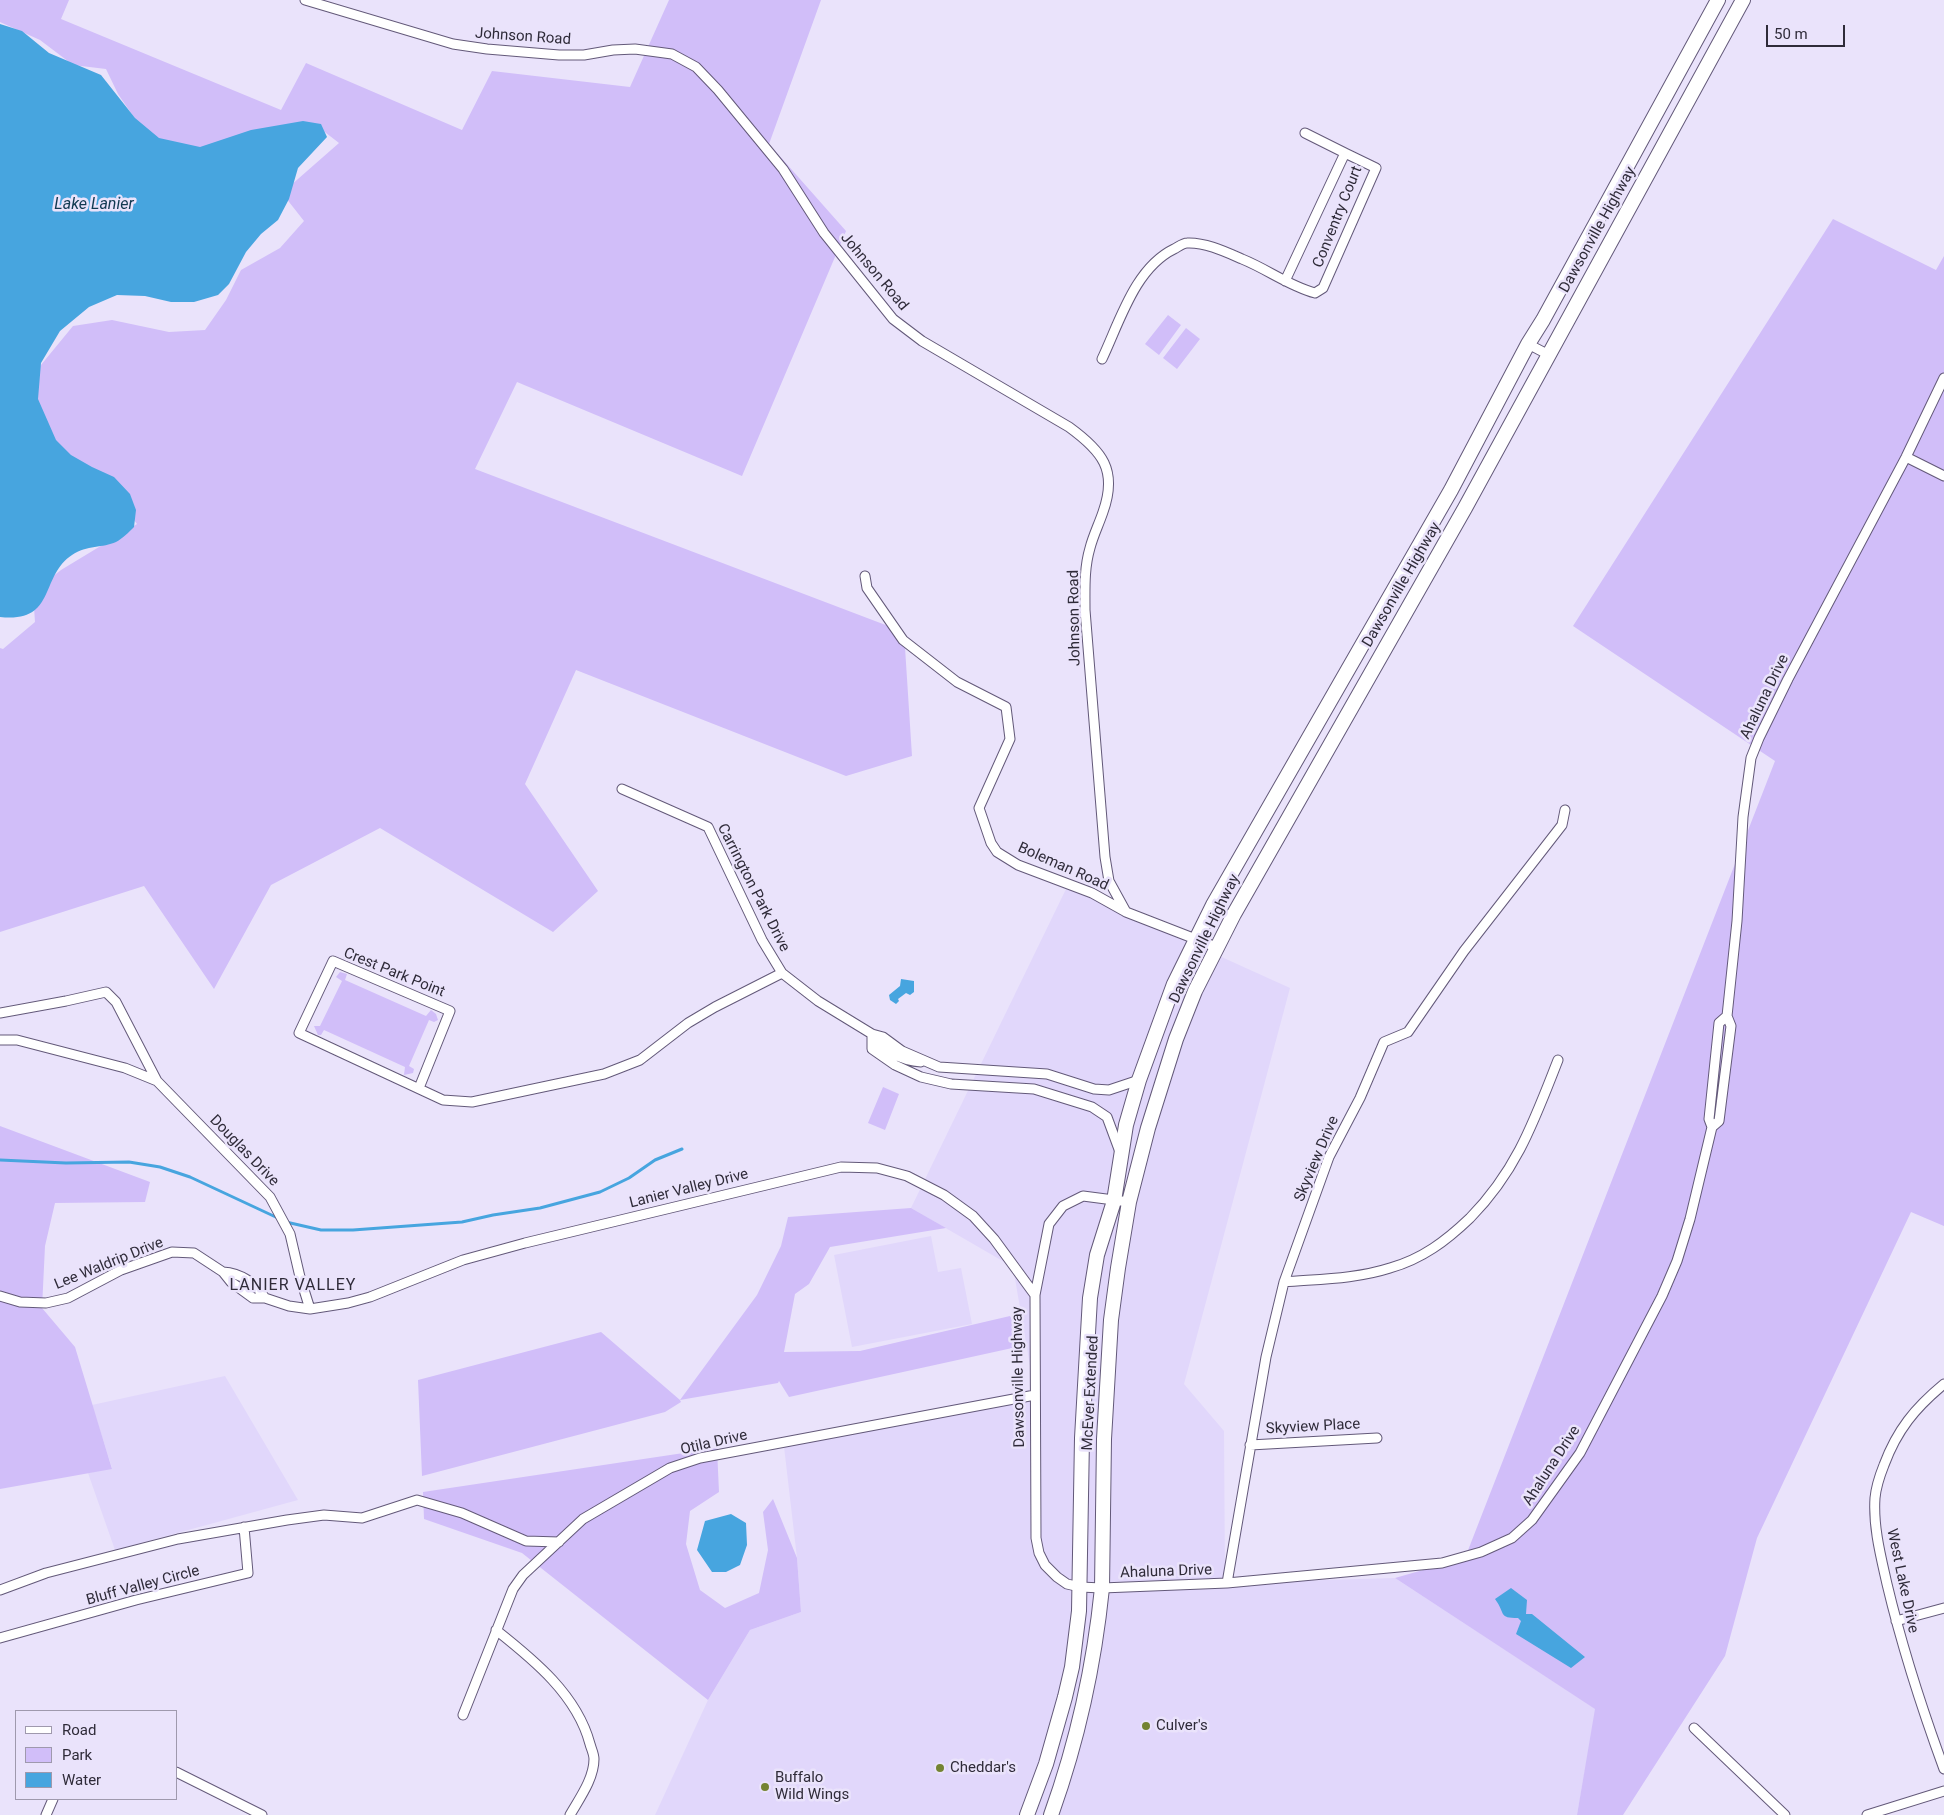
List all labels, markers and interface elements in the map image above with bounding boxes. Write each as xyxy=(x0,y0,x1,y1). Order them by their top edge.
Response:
scale bar xyxy=(1769,15,1848,47)
street label: Johnson Road xyxy=(474,25,572,49)
text: 50 m xyxy=(1774,25,1808,43)
street label: Conventry Court xyxy=(1309,164,1367,270)
street label: Dawsonville Highway xyxy=(1556,164,1640,296)
water label: Lake Lanier xyxy=(54,195,134,215)
street label: Johnson Road xyxy=(836,229,912,315)
street label: Dawsonville Highway xyxy=(1359,519,1445,651)
street label: Johnson Road xyxy=(1065,570,1085,666)
street label: Ahaluna Drive xyxy=(1737,652,1793,742)
street label: Carrington Park Drive xyxy=(713,821,793,955)
street label: Boleman Road xyxy=(1015,839,1111,895)
street label: Dawsonville Highway xyxy=(1166,872,1244,1006)
street label: Crest Park Point xyxy=(341,944,447,1002)
street label: Douglas Drive xyxy=(206,1112,282,1190)
street label: Skyview Drive xyxy=(1291,1114,1343,1204)
street label: Lanier Valley Drive xyxy=(628,1166,750,1212)
street label: Lee Waldrip Drive xyxy=(52,1234,166,1294)
district label: LANIER VALLEY xyxy=(228,1276,358,1296)
street label: Dawsonville Highway xyxy=(1009,1306,1029,1448)
street label: McEver Extended xyxy=(1079,1335,1103,1451)
street label: Skyview Place xyxy=(1265,1416,1361,1438)
street label: Ahaluna Drive xyxy=(1519,1423,1585,1509)
street label: Otila Drive xyxy=(679,1427,749,1459)
street label: West Lake Drive xyxy=(1882,1527,1922,1635)
street label: Ahaluna Drive xyxy=(1120,1561,1212,1583)
street label: Bluff Valley Circle xyxy=(84,1562,202,1610)
legend xyxy=(15,1710,178,1800)
place label: Culver's xyxy=(1156,1717,1208,1735)
marker: Culver's xyxy=(1140,1720,1152,1732)
text: Road xyxy=(62,1721,96,1739)
text: Park xyxy=(62,1746,92,1764)
place label: Cheddar's xyxy=(950,1759,1016,1777)
marker: Cheddar's xyxy=(934,1762,946,1774)
place label: Buffalo Wild Wings xyxy=(775,1769,849,1804)
text: Water xyxy=(62,1771,101,1789)
marker: Buffalo Wild Wings xyxy=(759,1781,771,1793)

